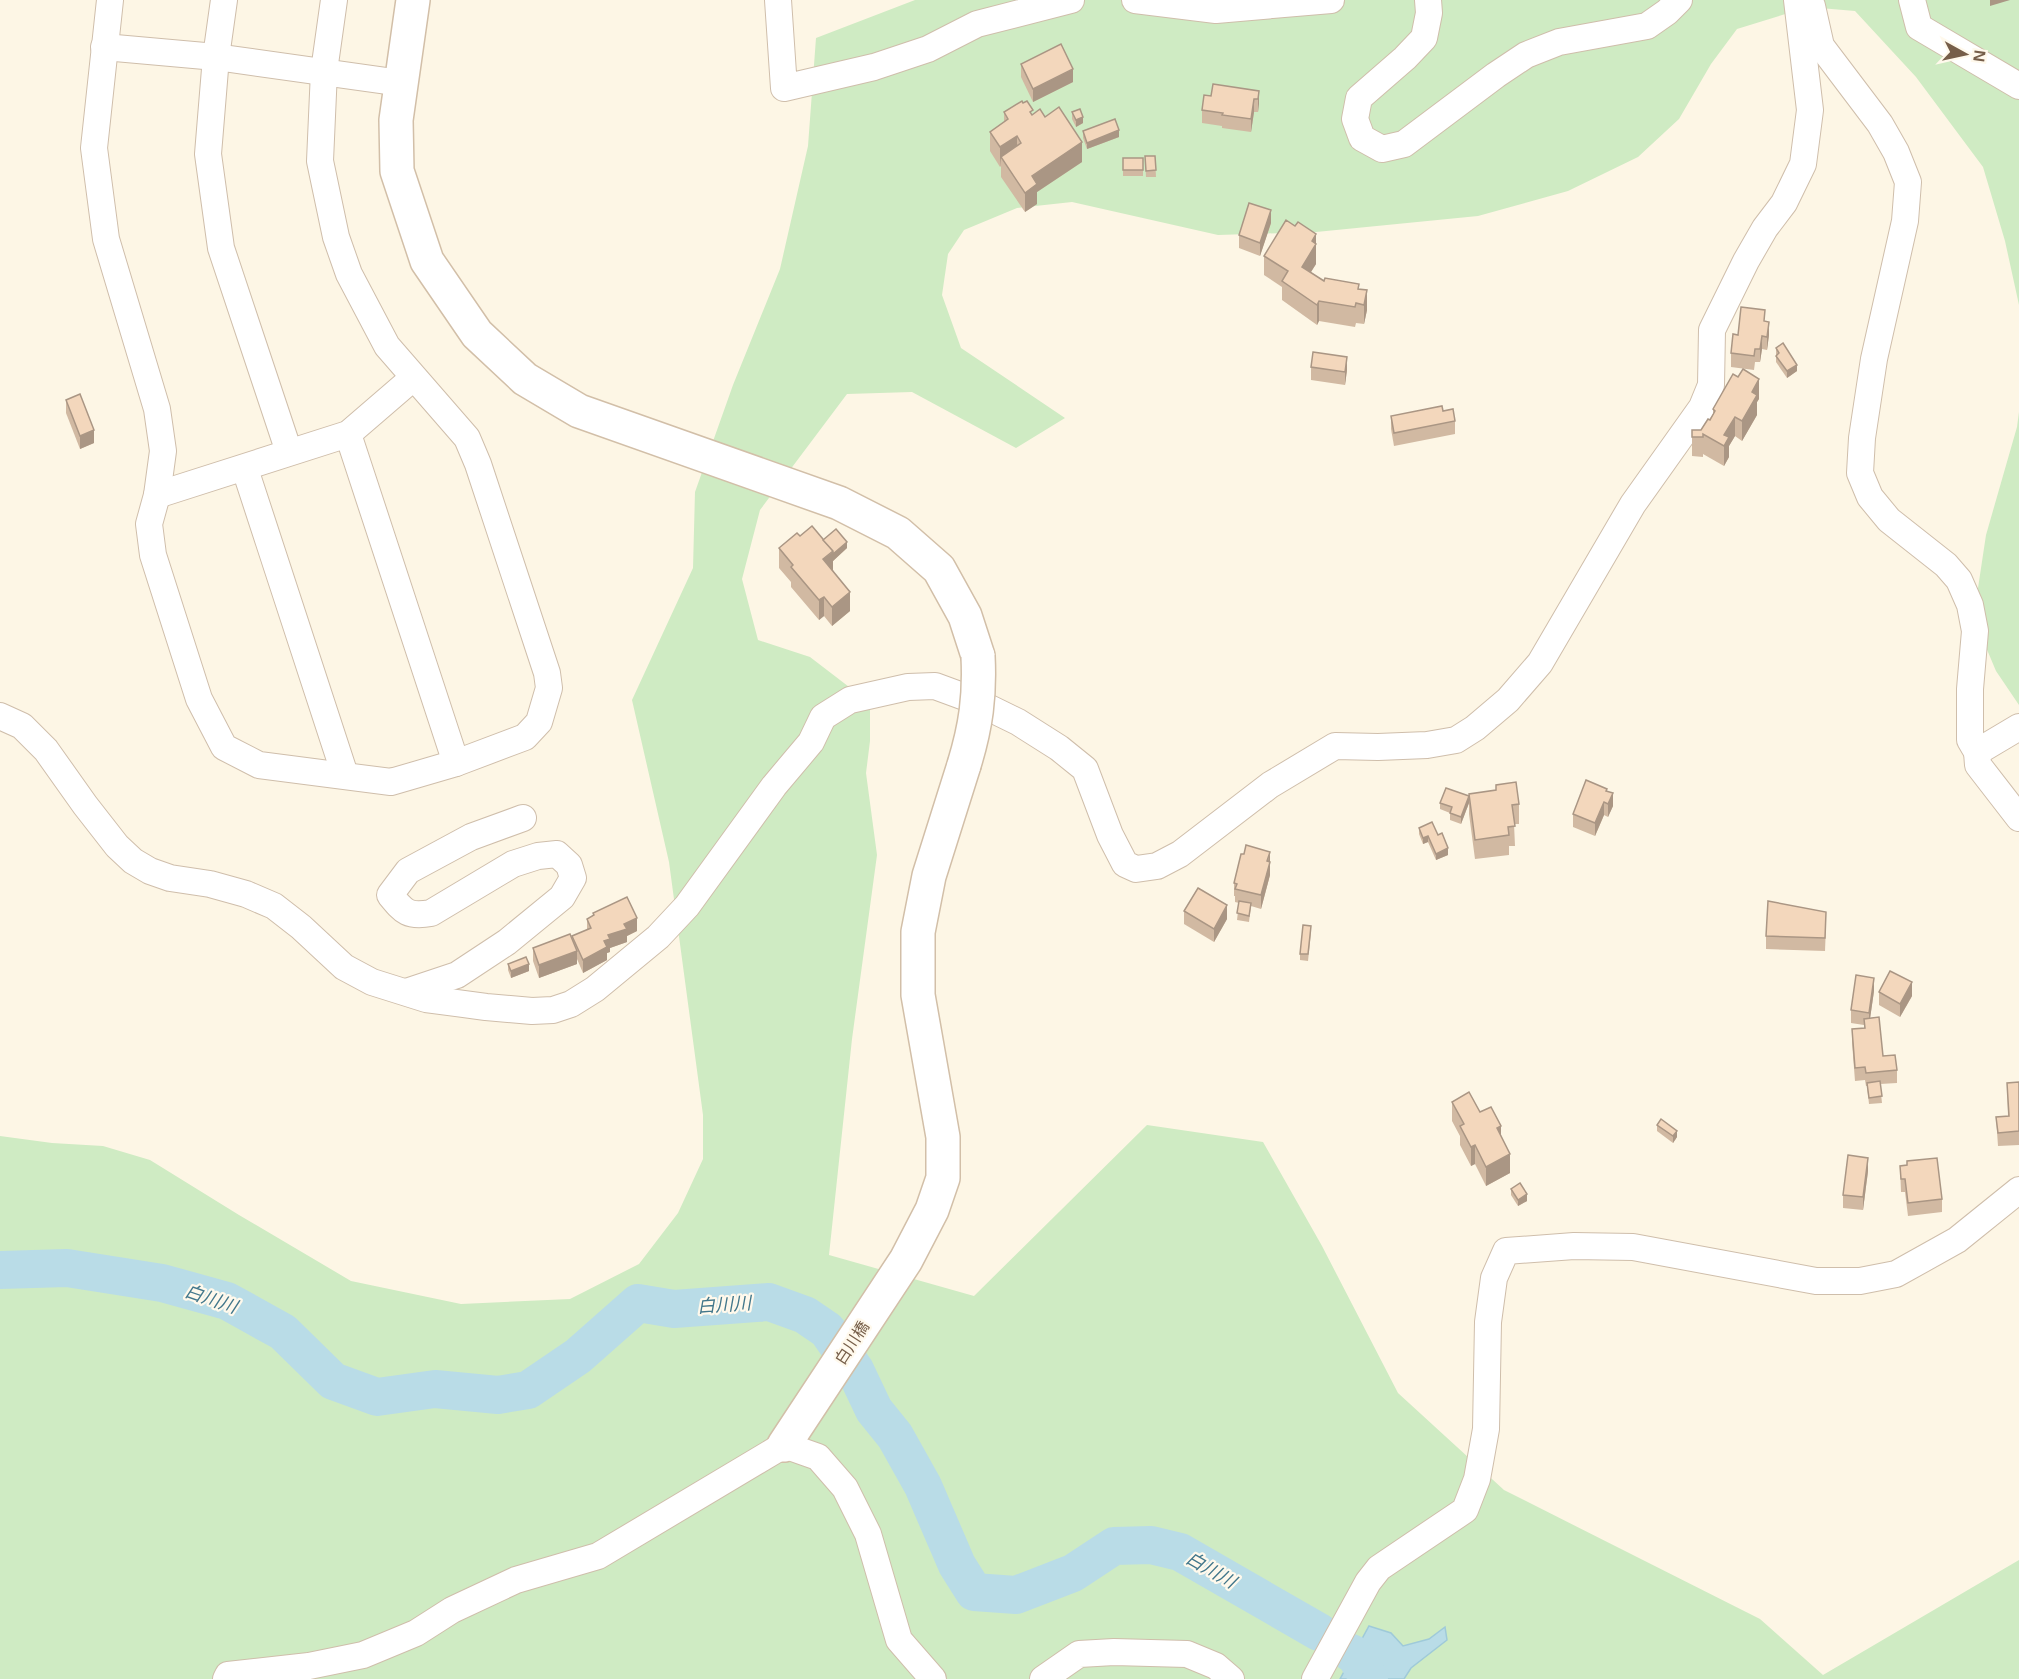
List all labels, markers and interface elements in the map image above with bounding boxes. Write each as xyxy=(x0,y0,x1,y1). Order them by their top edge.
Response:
north arrow xyxy=(1935,24,1995,84)
text: N xyxy=(1970,49,1989,63)
water label: 白川川 xyxy=(182,1281,242,1318)
water label: 白川川 xyxy=(696,1293,754,1317)
street label: 白川橋 xyxy=(832,1318,872,1368)
water label: 白川川 xyxy=(1183,1548,1241,1593)

